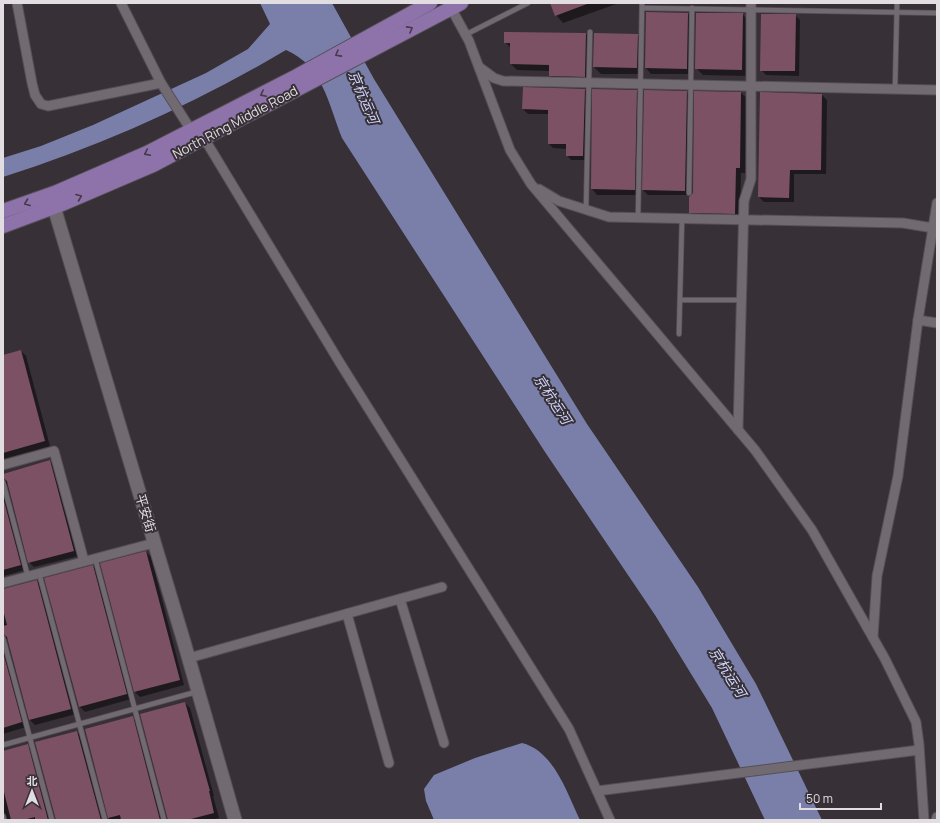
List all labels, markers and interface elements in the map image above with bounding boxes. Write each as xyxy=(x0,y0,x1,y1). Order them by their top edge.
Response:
one-way arrow xyxy=(406,26,413,33)
one-way arrow xyxy=(334,49,342,57)
water label: 京杭运河 xyxy=(344,68,385,129)
street label: North Ring Middle Road xyxy=(169,81,301,163)
one-way arrow xyxy=(259,89,267,96)
one-way arrow xyxy=(144,148,151,156)
one-way arrow xyxy=(74,194,82,202)
one-way arrow xyxy=(24,198,31,206)
water label: 京杭运河 xyxy=(530,370,578,430)
street label: 平安街 xyxy=(132,492,160,534)
water label: 京杭运河 xyxy=(705,643,752,703)
north arrow xyxy=(12,771,52,811)
text: 北 xyxy=(27,773,38,788)
scale bar xyxy=(800,785,881,811)
text: 50 m xyxy=(806,790,833,807)

